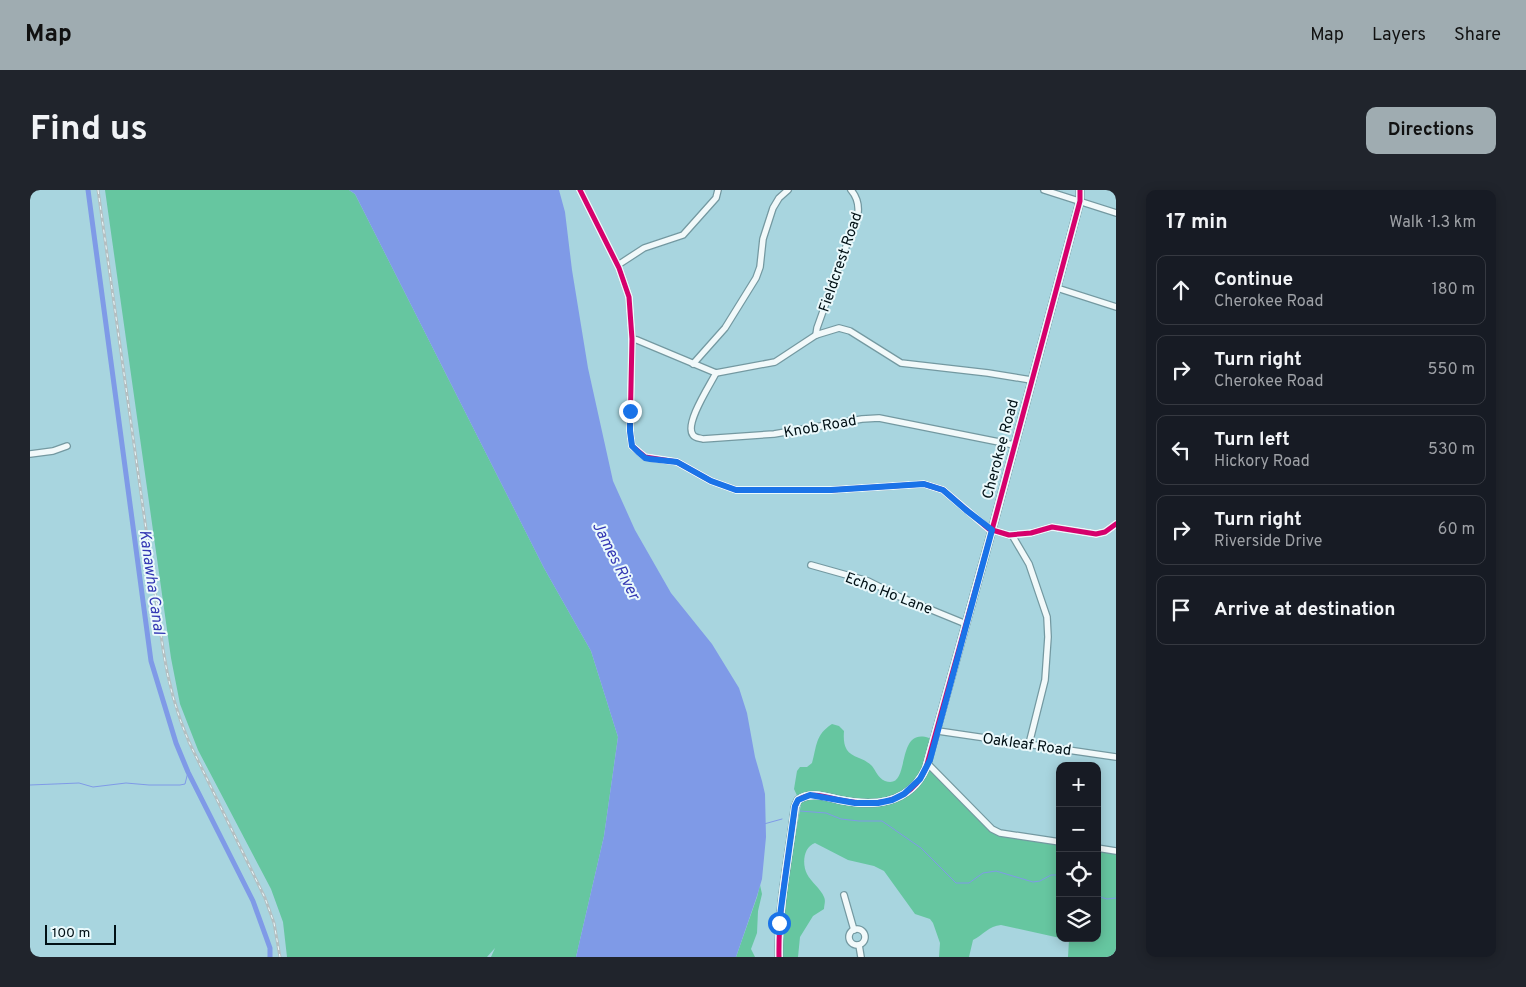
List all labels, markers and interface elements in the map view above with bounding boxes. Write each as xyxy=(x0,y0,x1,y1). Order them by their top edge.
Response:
text: Map xyxy=(25,20,72,50)
text: Map xyxy=(1310,24,1344,47)
text: Layers xyxy=(1372,24,1426,47)
text: Share xyxy=(1454,24,1501,47)
button: Directions xyxy=(1366,107,1496,154)
text: Find us xyxy=(30,108,148,152)
text: 17 min xyxy=(1166,209,1228,236)
street label: Fieldcrest Road xyxy=(815,210,867,315)
text: Walk · 1.3 km xyxy=(1389,213,1476,233)
text: Continue xyxy=(1214,268,1293,292)
icon: ahead xyxy=(1167,276,1195,304)
text: 180 m xyxy=(1432,280,1475,300)
text: Cherokee Road xyxy=(1214,292,1323,312)
text: Turn right xyxy=(1214,348,1302,372)
icon: right xyxy=(1167,356,1195,384)
text: 550 m xyxy=(1428,360,1475,380)
text: Cherokee Road xyxy=(1214,372,1323,392)
street label: Cherokee Road xyxy=(979,397,1024,501)
route end xyxy=(619,400,642,423)
street label: Knob Road xyxy=(782,412,858,443)
text: Turn left xyxy=(1214,428,1290,452)
icon: left xyxy=(1167,436,1195,464)
text: 530 m xyxy=(1428,440,1475,460)
text: Hickory Road xyxy=(1214,452,1310,472)
text: Turn right xyxy=(1214,508,1302,532)
icon: right xyxy=(1167,516,1195,544)
water label: James River xyxy=(587,518,644,605)
text: 60 m xyxy=(1438,520,1475,540)
water label: Kanawha Canal xyxy=(134,529,168,637)
text: Riverside Drive xyxy=(1214,532,1322,552)
street label: Echo Ho Lane xyxy=(842,569,935,620)
icon: arrive xyxy=(1167,596,1195,624)
text: Arrive at destination xyxy=(1214,598,1395,622)
street label: Oakleaf Road xyxy=(981,730,1072,761)
map controls xyxy=(1056,762,1101,942)
button: + xyxy=(1056,762,1101,807)
button: − xyxy=(1056,807,1101,852)
button: locate xyxy=(1056,852,1101,897)
button: layers xyxy=(1056,897,1101,942)
route start xyxy=(768,912,791,935)
scale bar xyxy=(45,922,116,945)
text: 100 m xyxy=(52,925,90,942)

